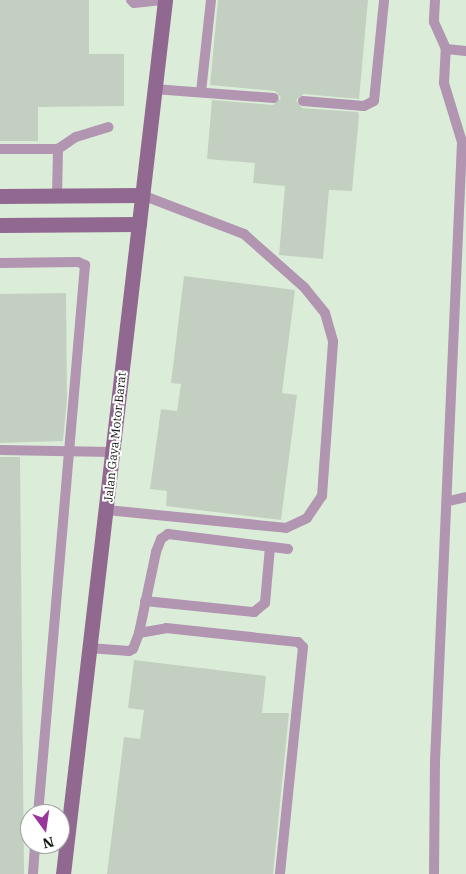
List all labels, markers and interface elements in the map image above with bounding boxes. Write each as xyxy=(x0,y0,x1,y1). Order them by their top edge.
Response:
street label: Jalan Gaya Motor Barat xyxy=(101,371,129,503)
north arrow xyxy=(20,804,70,854)
text: N xyxy=(41,833,56,853)

